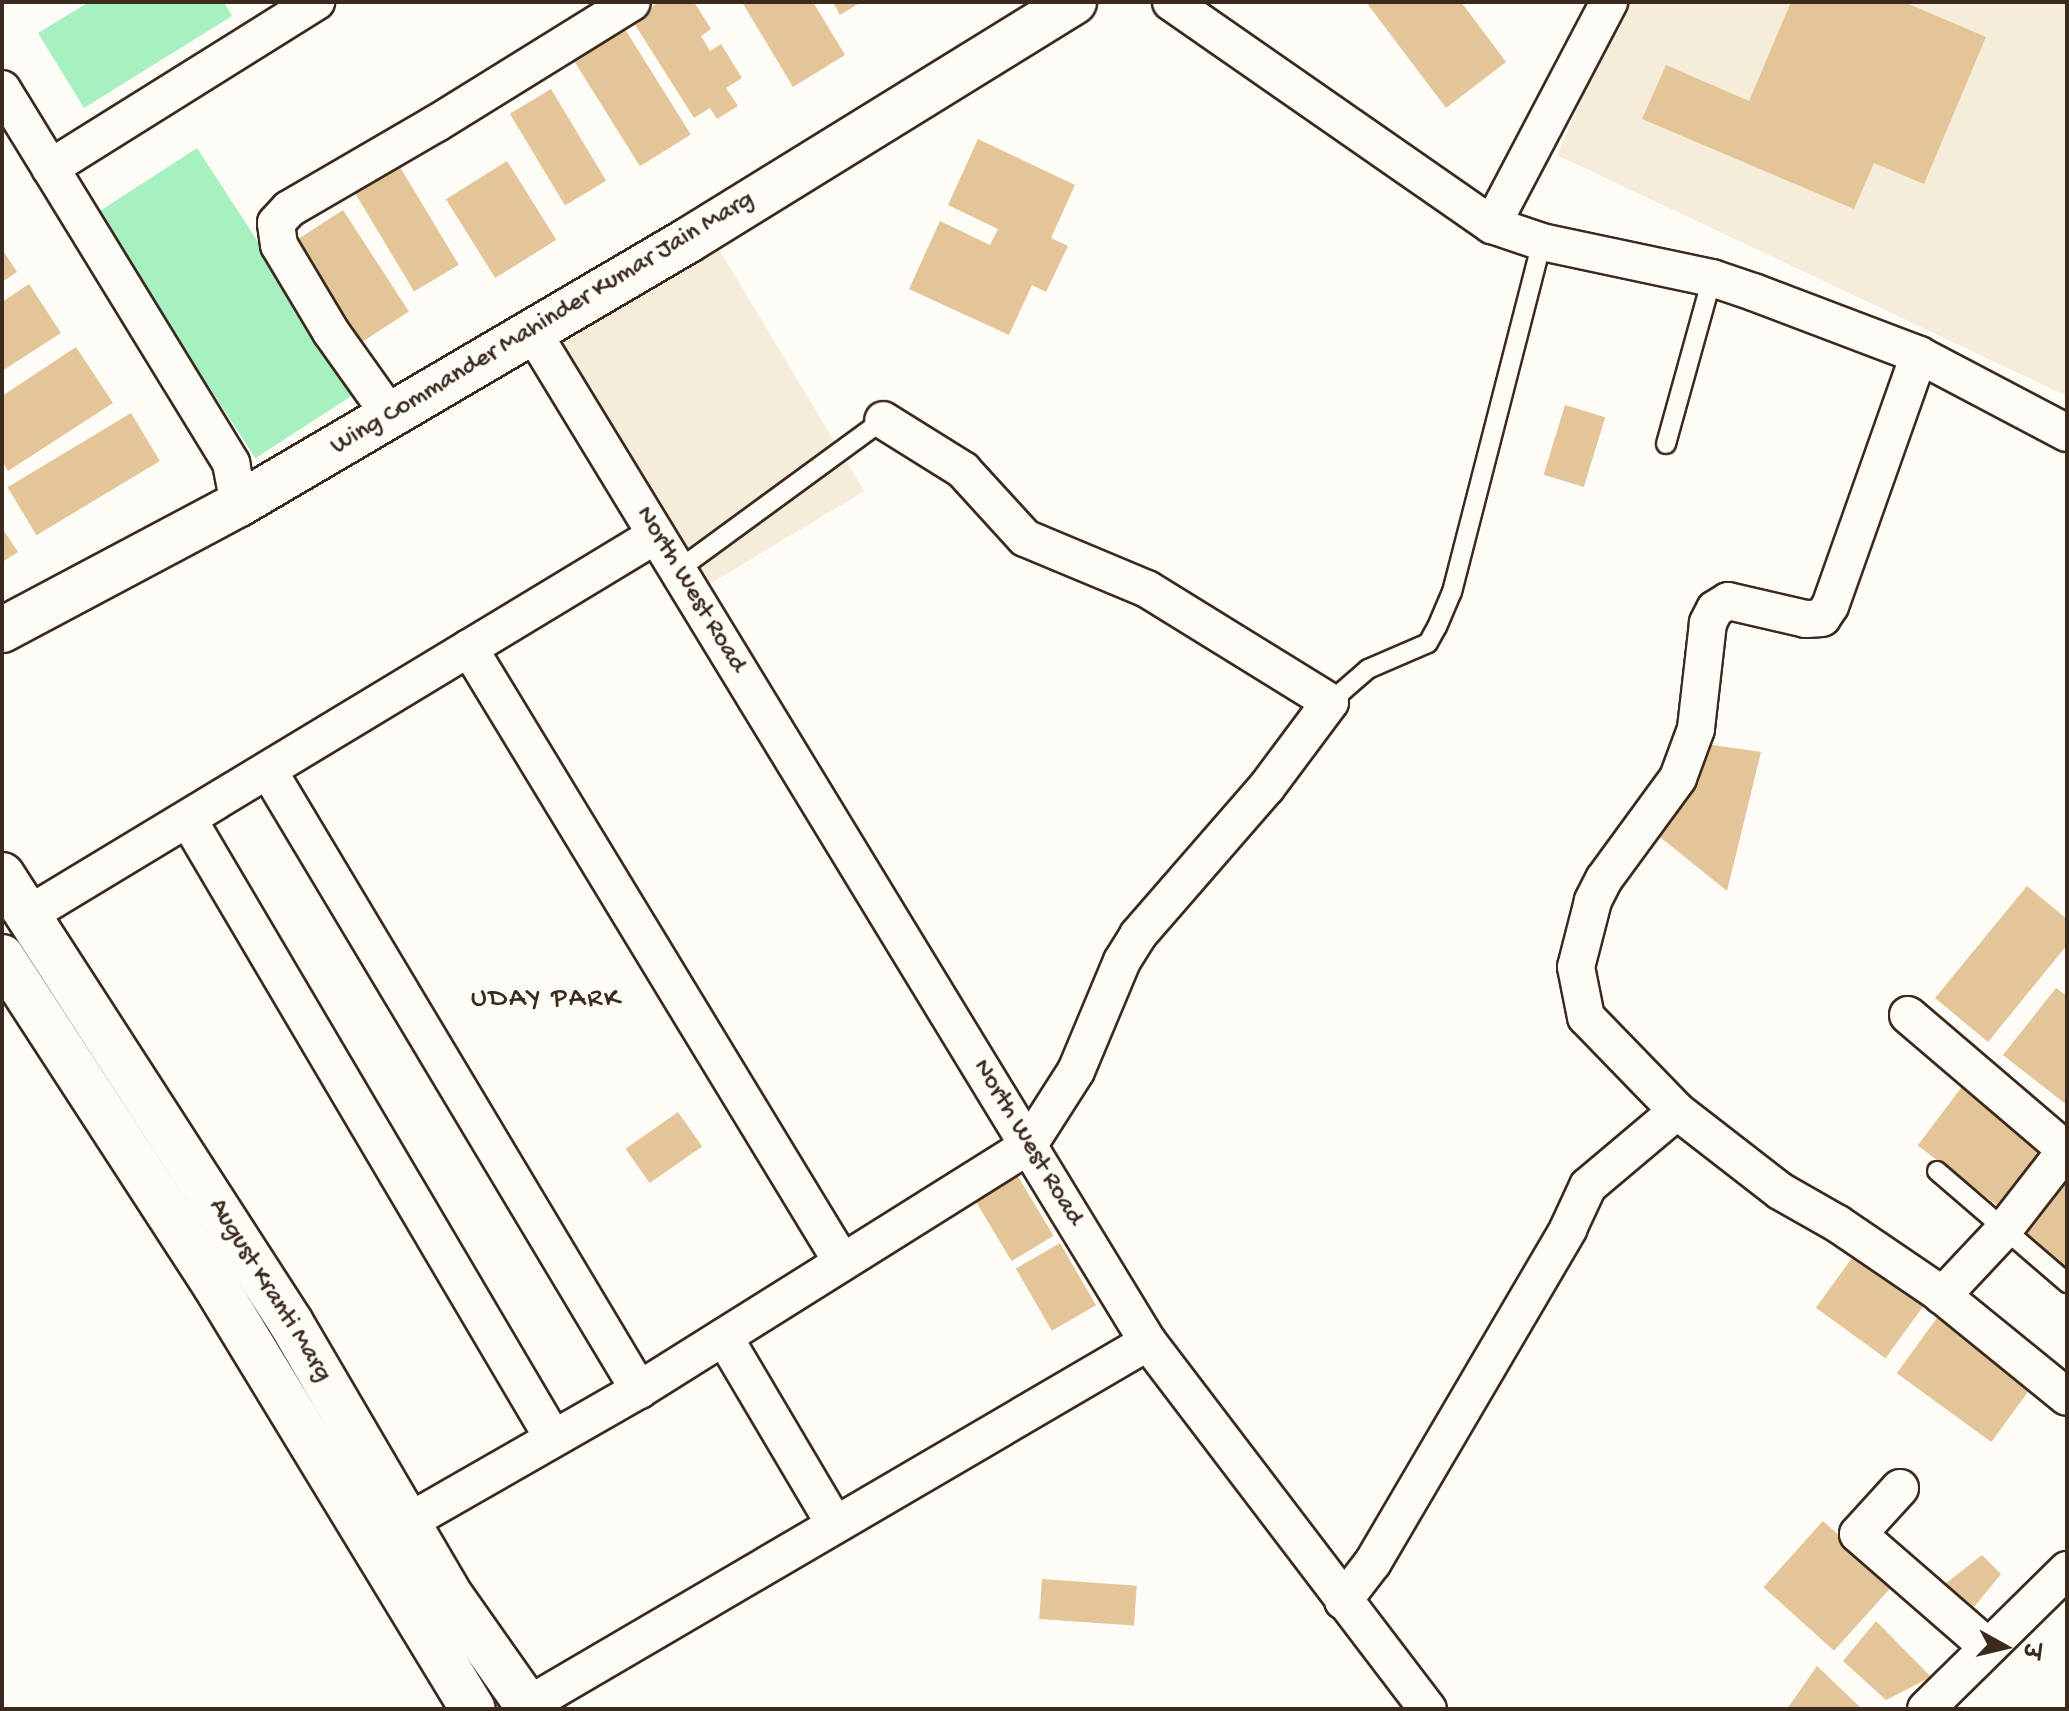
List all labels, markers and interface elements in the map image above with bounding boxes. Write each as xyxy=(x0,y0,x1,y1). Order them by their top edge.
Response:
street label: Wing Commander Mahinder Kumar Jain Marg xyxy=(326,185,760,463)
street label: North West Road xyxy=(628,501,752,679)
district label: UDAY PARK xyxy=(471,983,621,1017)
street label: North West Road xyxy=(965,1054,1089,1232)
street label: August Kranti Marg xyxy=(200,1194,338,1388)
north arrow xyxy=(1965,1607,2045,1687)
text: उ xyxy=(2015,1641,2043,1659)

